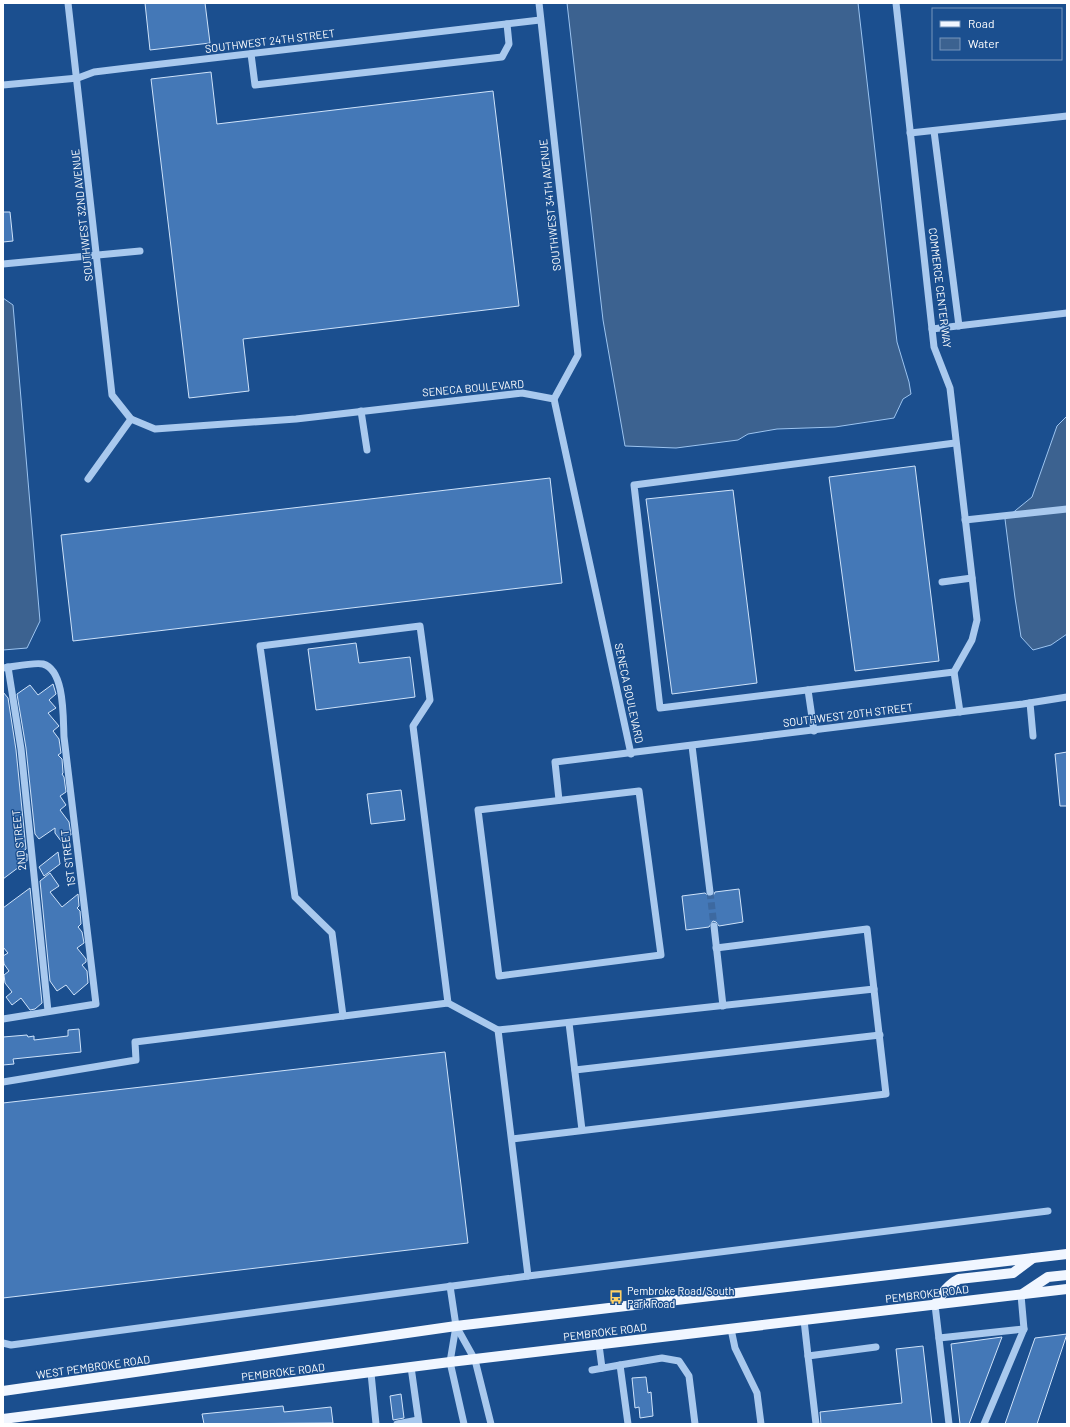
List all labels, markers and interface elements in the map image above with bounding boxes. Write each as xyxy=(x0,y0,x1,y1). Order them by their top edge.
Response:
legend xyxy=(932,8,1062,60)
text: Road xyxy=(968,16,995,30)
street label: SOUTHWEST 24TH STREET xyxy=(204,26,336,55)
text: Water xyxy=(968,36,1000,50)
street label: SOUTHWEST 34TH AVENUE xyxy=(536,138,563,272)
street label: SOUTHWEST 32ND AVENUE xyxy=(68,148,95,282)
street label: COMMERCE CENTER WAY xyxy=(927,227,954,349)
street label: SENECA BOULEVARD xyxy=(422,377,525,398)
street label: SENECA BOULEVARD xyxy=(613,642,647,744)
street label: SOUTHWEST 20TH STREET xyxy=(782,700,914,729)
street label: 2ND STREET xyxy=(9,809,28,871)
street label: 1ST STREET xyxy=(58,829,77,887)
street label: PEMBROKE ROAD xyxy=(884,1282,970,1305)
place label: Pembroke Road/South Park Road xyxy=(627,1284,735,1310)
bus stop icon: Pembroke Road/South Park Road xyxy=(608,1289,624,1305)
street label: PEMBROKE ROAD xyxy=(562,1320,648,1343)
street label: WEST PEMBROKE ROAD xyxy=(35,1352,151,1381)
street label: PEMBROKE ROAD xyxy=(240,1360,326,1383)

